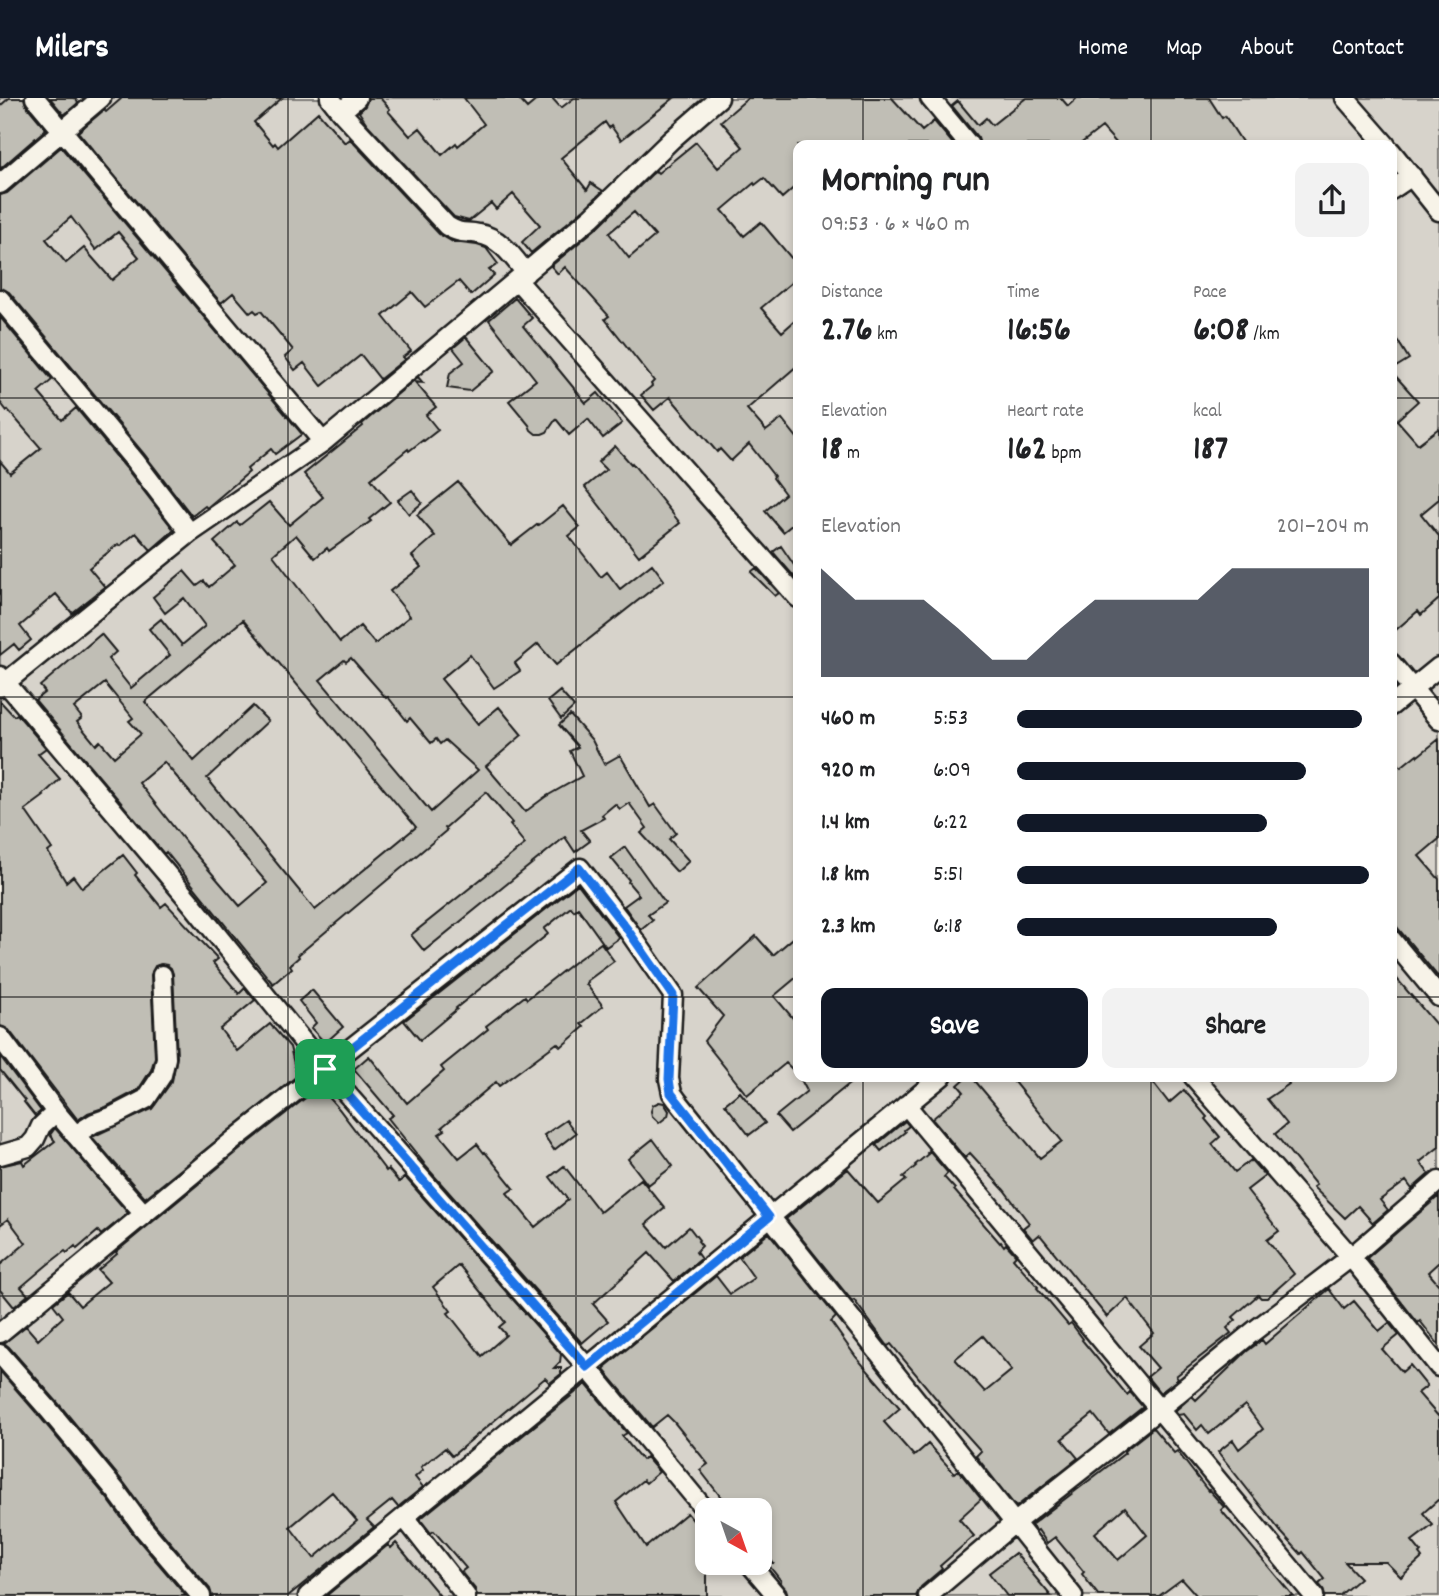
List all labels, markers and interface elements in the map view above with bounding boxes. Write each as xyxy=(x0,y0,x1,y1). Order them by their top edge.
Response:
text: Milers xyxy=(35,26,109,73)
text: Home xyxy=(1078,32,1128,66)
text: Map xyxy=(1166,32,1202,66)
text: About xyxy=(1240,32,1294,66)
text: Contact xyxy=(1332,32,1404,66)
text: Morning run xyxy=(821,155,990,210)
button: share xyxy=(1295,163,1369,237)
text: 09:53 · 6 × 460 m xyxy=(821,209,970,242)
text: Distance xyxy=(821,280,883,307)
text: Time xyxy=(1007,280,1040,307)
text: Pace xyxy=(1193,280,1227,307)
text: 2.76 xyxy=(821,307,873,357)
text: 16:56 xyxy=(1007,307,1071,357)
text: 6:08 xyxy=(1193,307,1249,357)
text: km xyxy=(873,322,898,349)
text: /km xyxy=(1249,322,1280,349)
text: Elevation xyxy=(821,399,887,426)
text: Heart rate xyxy=(1007,399,1084,426)
text: kcal xyxy=(1193,399,1222,426)
text: 18 xyxy=(821,426,843,476)
text: 162 xyxy=(1007,426,1047,476)
text: 187 xyxy=(1193,426,1228,476)
text: m xyxy=(843,441,860,468)
text: bpm xyxy=(1047,441,1082,468)
text: Elevation xyxy=(821,511,901,544)
text: 201–204 m xyxy=(1277,511,1369,544)
text: 460 m xyxy=(821,703,875,736)
text: 5:53 xyxy=(933,703,968,736)
text: 920 m xyxy=(821,755,875,788)
text: 6:09 xyxy=(933,755,971,788)
text: 1.4 km xyxy=(821,807,870,840)
text: 6:22 xyxy=(933,807,968,840)
text: 1.8 km xyxy=(821,859,870,892)
text: 5:51 xyxy=(933,859,963,892)
text: 2.3 km xyxy=(821,911,876,944)
text: 6:18 xyxy=(933,911,962,944)
button: Save xyxy=(821,988,1088,1068)
button: Share xyxy=(1102,988,1369,1068)
pin xyxy=(295,1039,355,1099)
icon: arrive xyxy=(306,1050,344,1088)
north arrow xyxy=(695,1498,772,1575)
map controls xyxy=(695,1498,772,1575)

